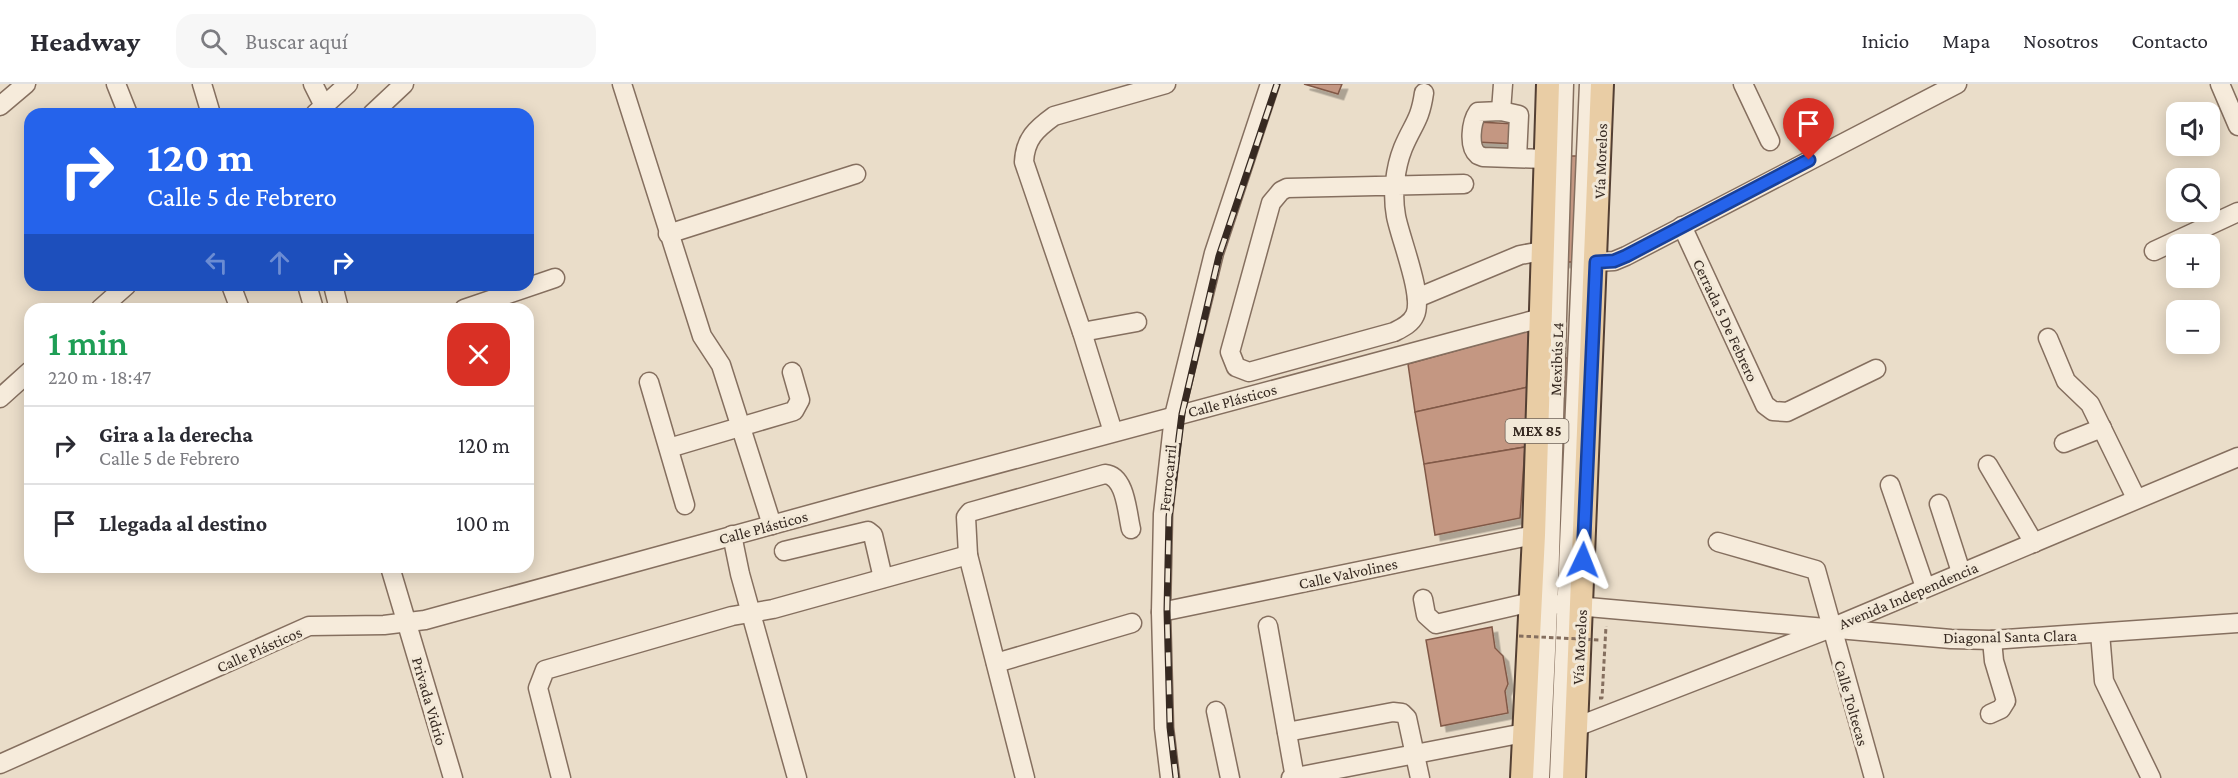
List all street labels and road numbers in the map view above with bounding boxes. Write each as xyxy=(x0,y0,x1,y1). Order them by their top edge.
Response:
street label: Vía Morelos xyxy=(1591,123,1610,199)
street label: Cerrada 5 De Febrero xyxy=(1690,256,1761,384)
street label: Mexibús L4 xyxy=(1547,322,1566,396)
street label: Calle Plásticos xyxy=(1186,380,1278,421)
road number: MEX 85 xyxy=(1506,419,1568,443)
street label: Ferrocarril xyxy=(1156,444,1179,512)
street label: Calle Plásticos xyxy=(717,507,809,548)
street label: Calle Valvolines xyxy=(1297,555,1399,592)
street label: Avenida Independencia xyxy=(1836,558,1981,633)
street label: Vía Morelos xyxy=(1569,609,1590,685)
street label: Calle Plásticos xyxy=(214,623,304,676)
street label: Diagonal Santa Clara xyxy=(1943,627,2078,647)
street label: Privada Vidrio xyxy=(409,655,450,747)
street label: Calle Toltecas xyxy=(1831,659,1872,748)

